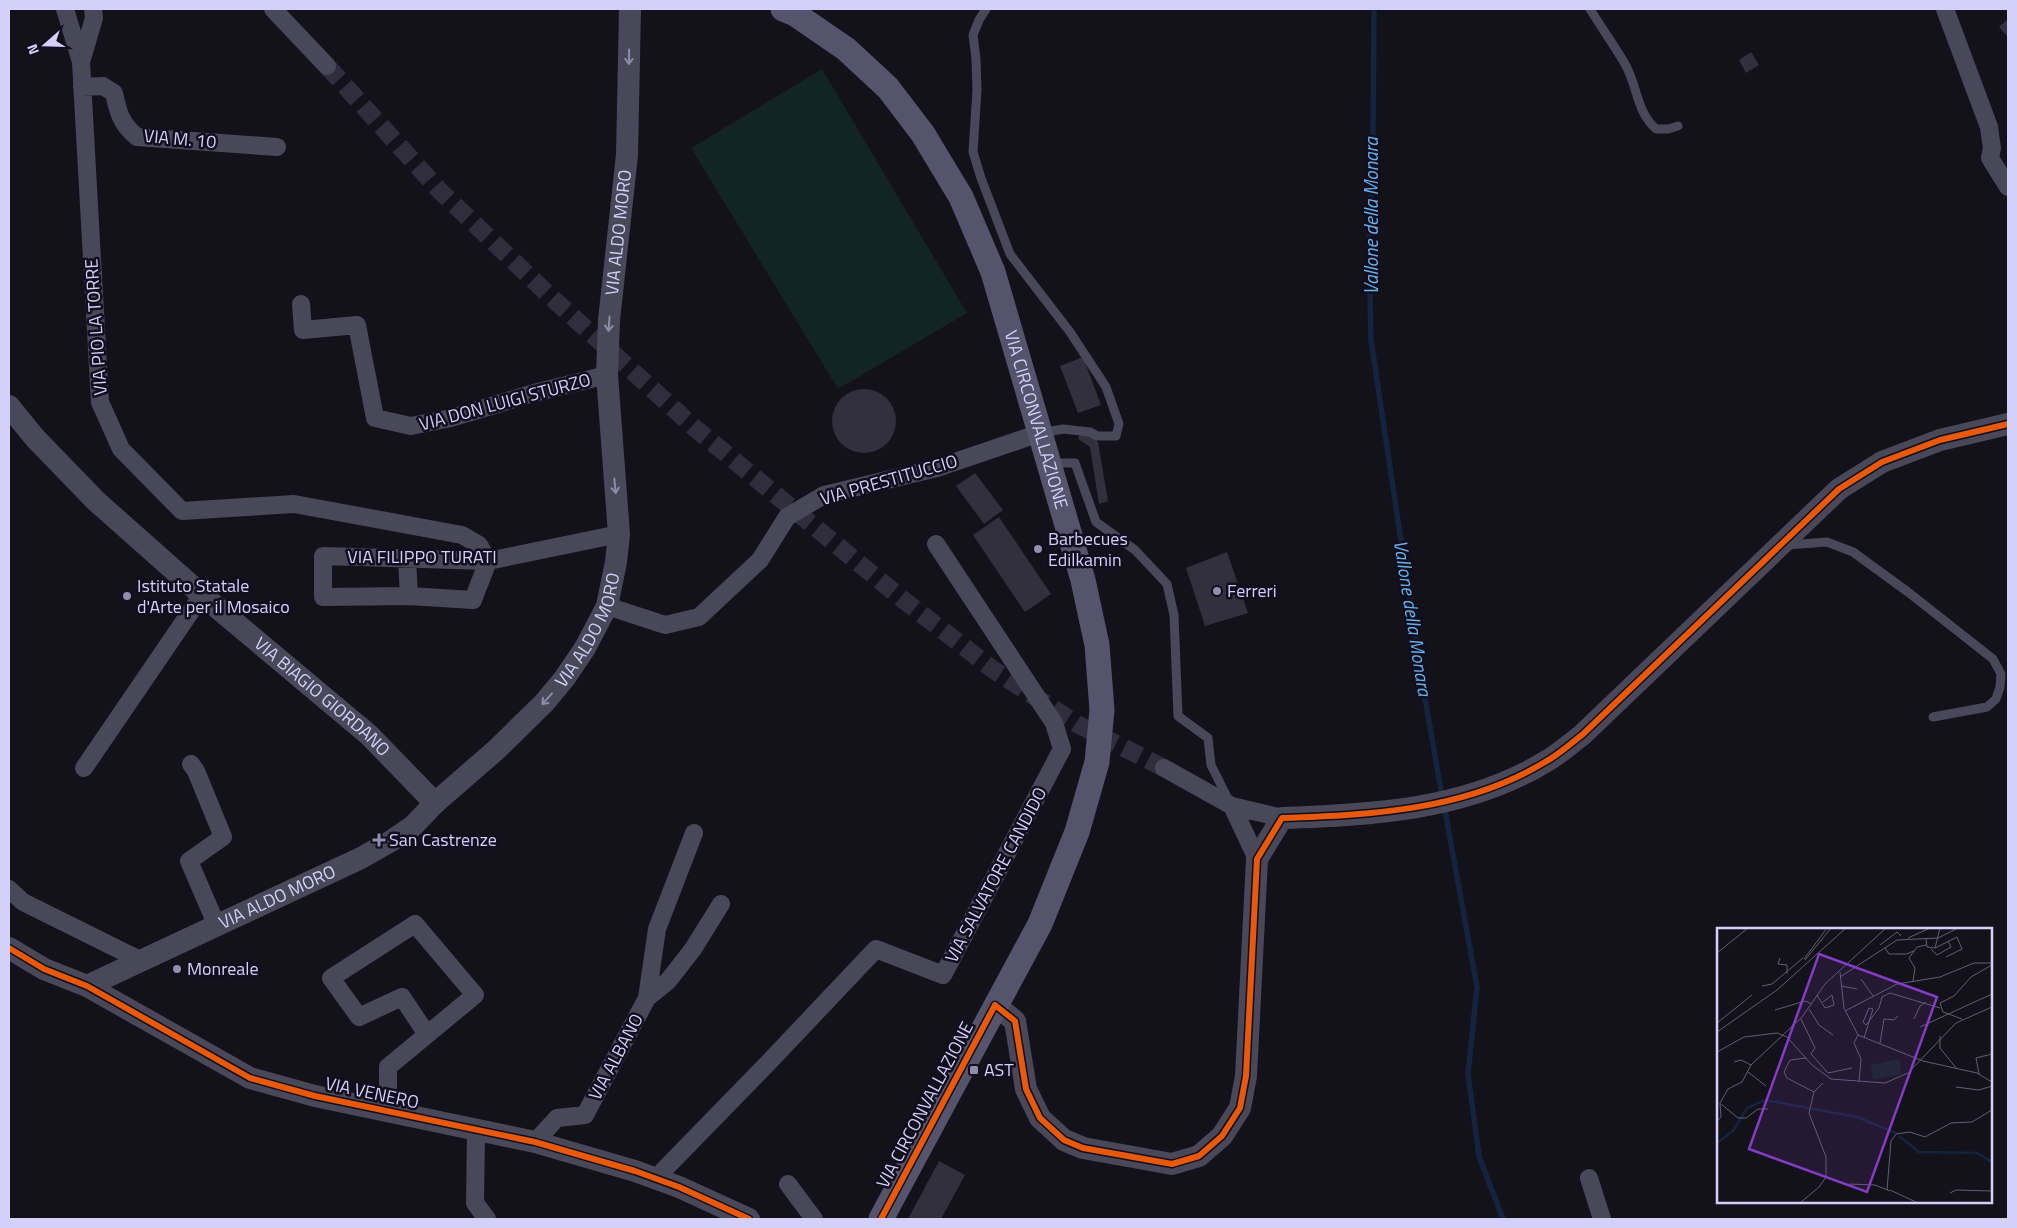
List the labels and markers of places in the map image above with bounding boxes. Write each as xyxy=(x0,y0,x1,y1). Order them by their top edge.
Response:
place label: Barbecues Edilkamin xyxy=(1048,525,1128,573)
marker: Barbecues Edilkamin xyxy=(1032,543,1044,555)
place label: Istituto Statale d'Arte per il Mosaico xyxy=(137,572,290,620)
place label: Ferreri xyxy=(1227,577,1277,604)
marker: Ferreri xyxy=(1211,585,1223,597)
marker: Istituto Statale d'Arte per il Mosaico xyxy=(121,590,133,602)
place label: San Castrenze xyxy=(389,826,497,853)
marker: San Castrenze xyxy=(373,834,385,846)
place label: Monreale xyxy=(187,955,259,982)
marker: Monreale xyxy=(171,963,183,975)
place label: AST xyxy=(984,1056,1014,1083)
marker: AST xyxy=(968,1064,980,1076)

